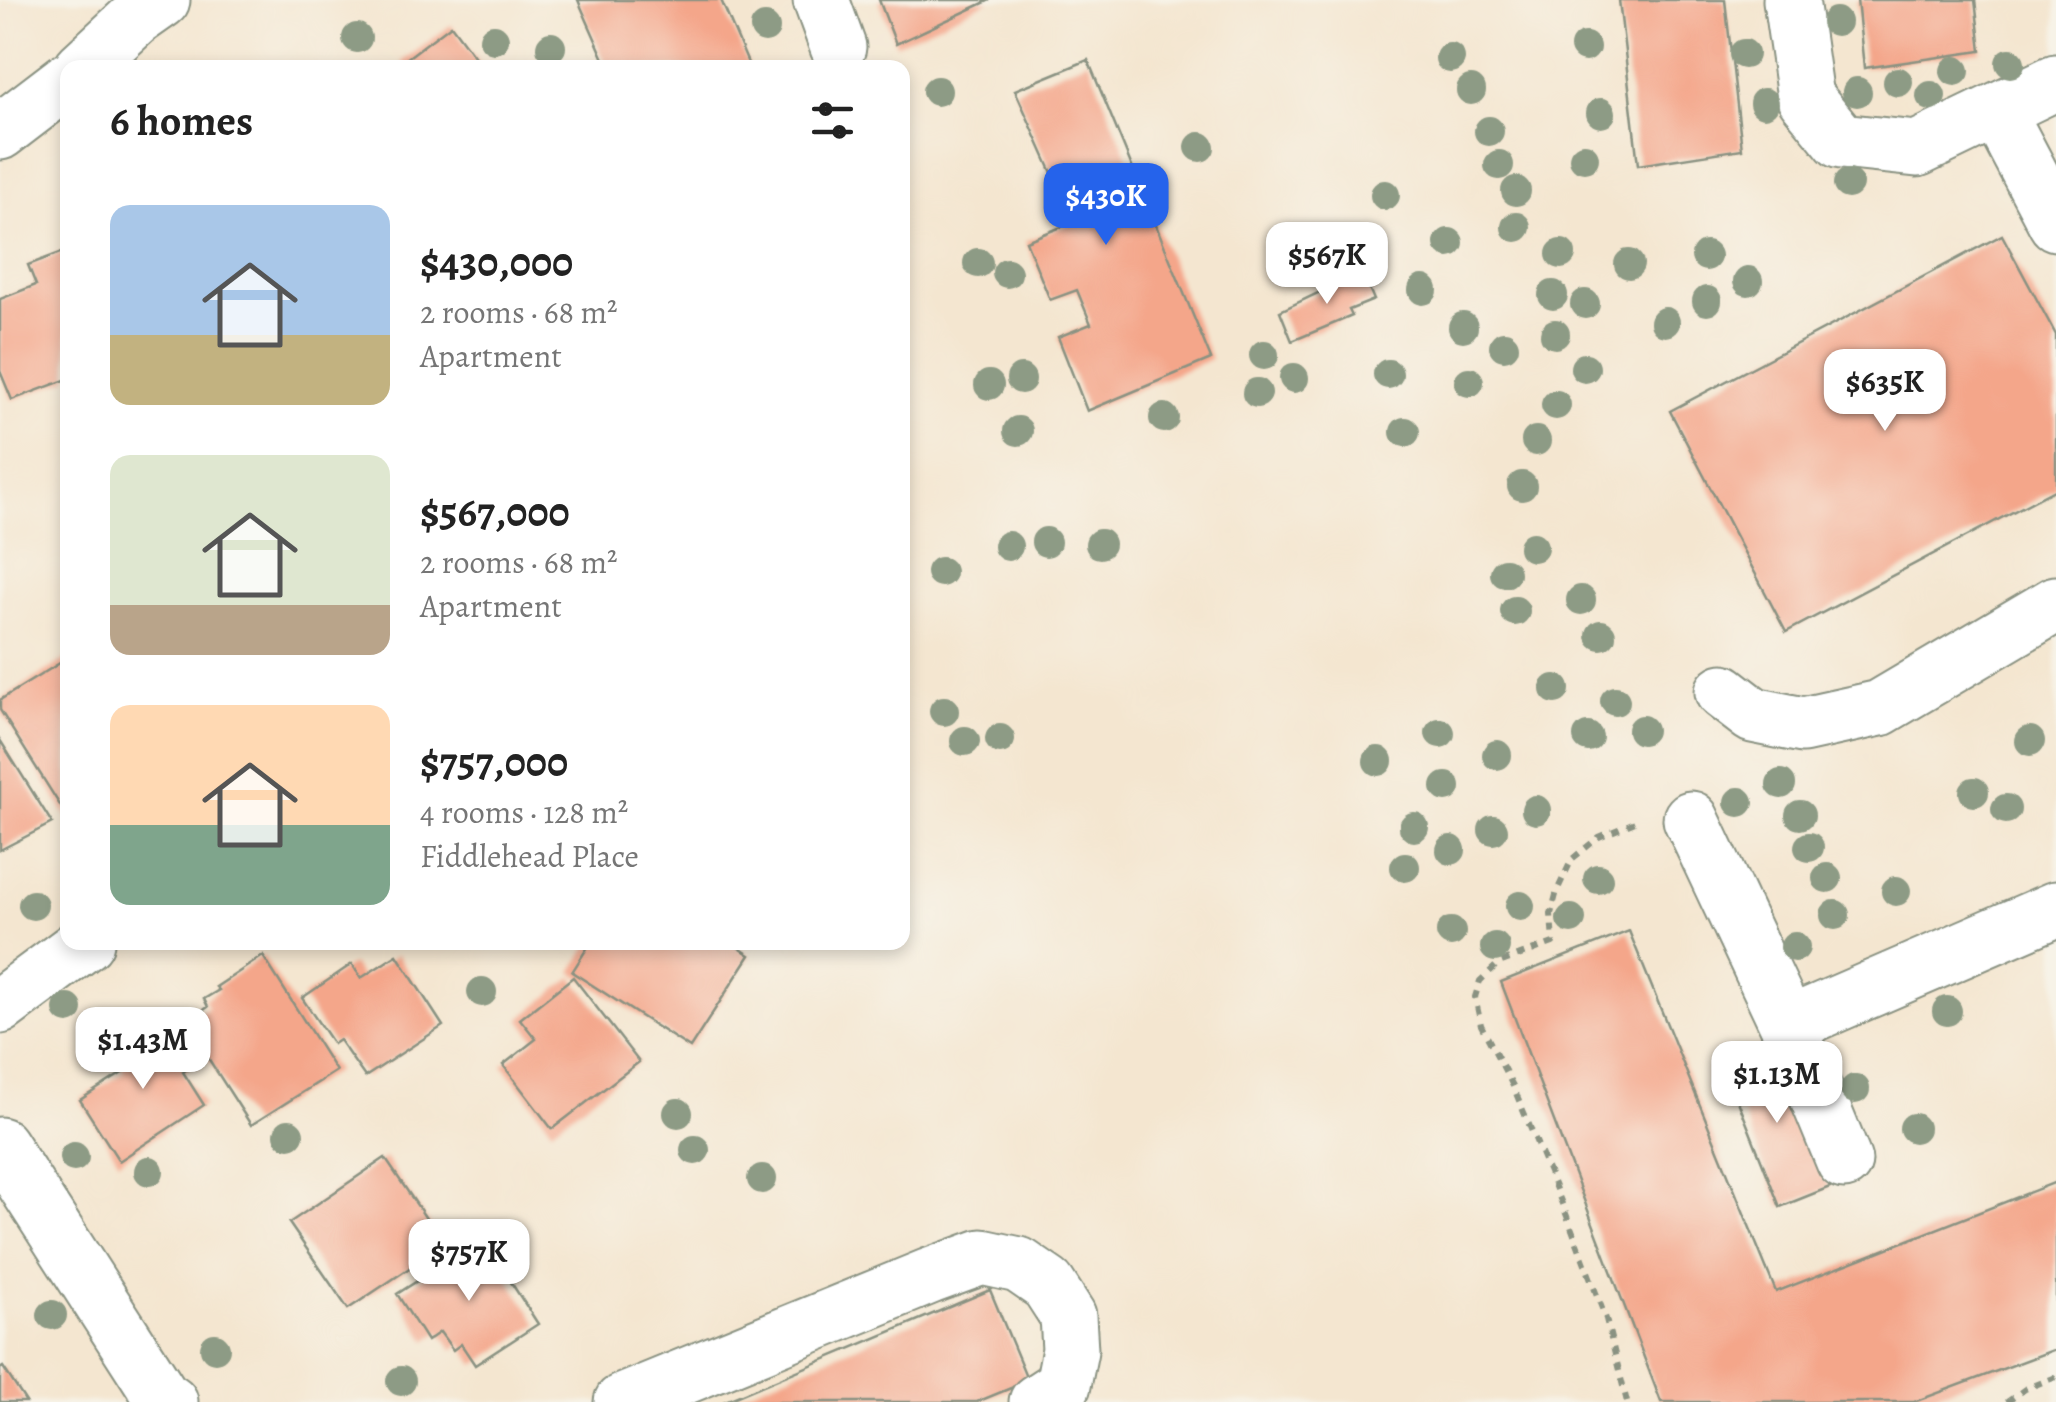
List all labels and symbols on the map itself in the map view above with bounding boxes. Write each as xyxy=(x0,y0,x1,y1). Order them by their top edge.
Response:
pin: $430K xyxy=(1036,163,1176,248)
pin: $567K xyxy=(1257,222,1397,307)
pin: $635K xyxy=(1815,349,1955,434)
pin: $1.43M xyxy=(62,1007,224,1092)
pin: $1.13M xyxy=(1696,1041,1858,1126)
pin: $757K xyxy=(399,1219,539,1304)

